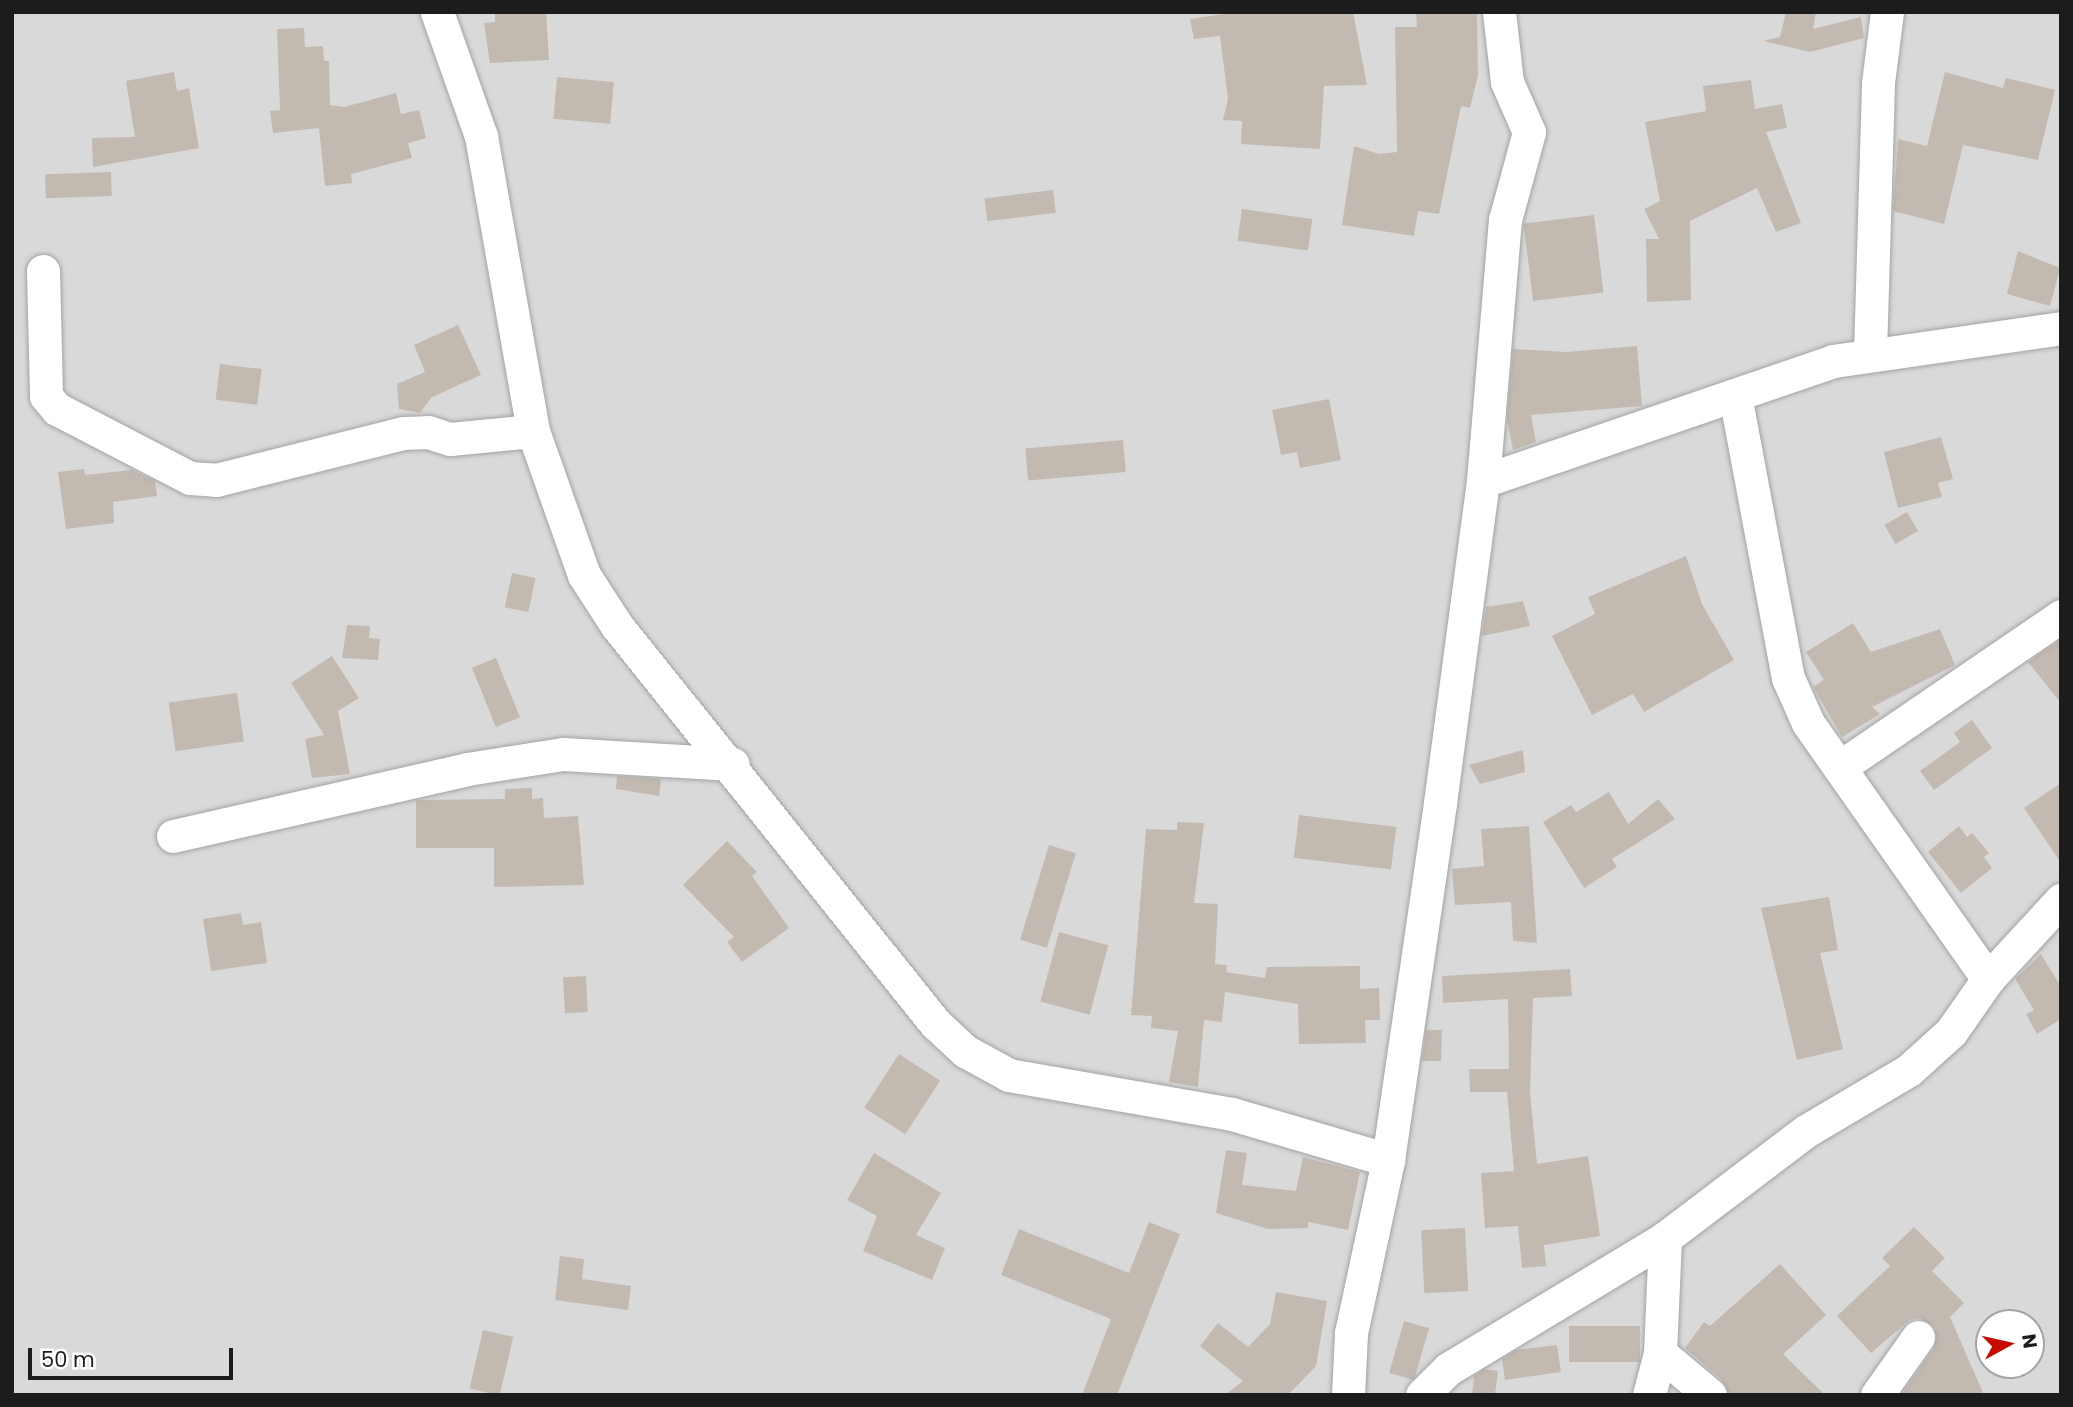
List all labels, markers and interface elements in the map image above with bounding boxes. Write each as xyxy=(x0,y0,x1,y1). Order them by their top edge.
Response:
north arrow xyxy=(1975,1309,2045,1379)
text: N xyxy=(2015,1332,2044,1350)
scale bar xyxy=(32,1334,236,1378)
text: 50 m xyxy=(41,1345,95,1374)

